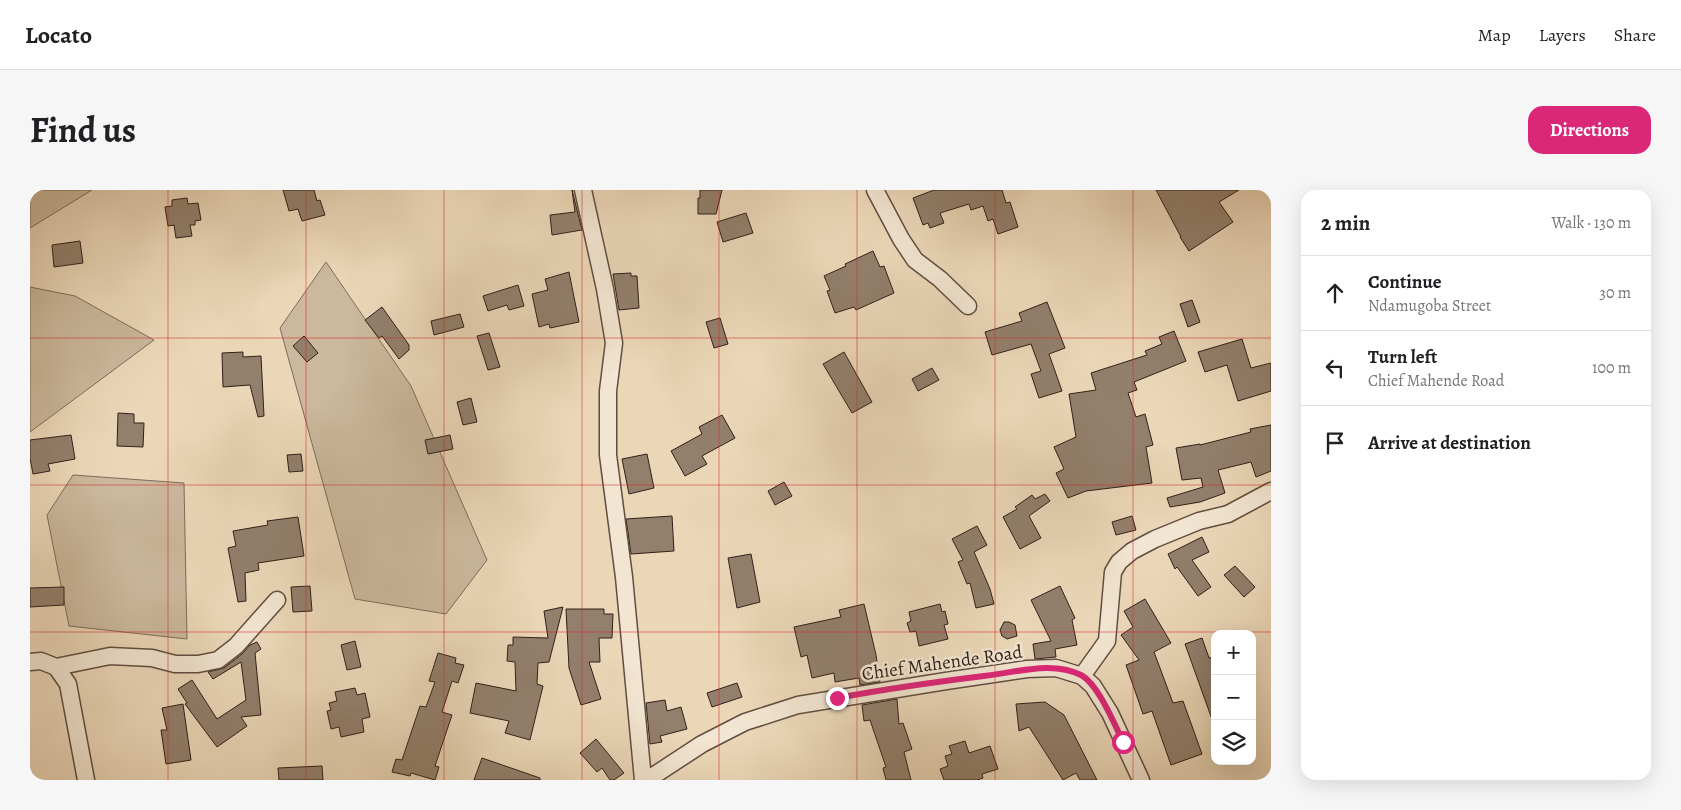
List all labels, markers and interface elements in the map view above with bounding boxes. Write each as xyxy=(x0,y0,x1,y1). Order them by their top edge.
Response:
text: Locato xyxy=(25,19,92,51)
text: Map xyxy=(1478,23,1511,47)
text: Layers xyxy=(1539,23,1586,47)
text: Share xyxy=(1614,23,1656,47)
text: Find us xyxy=(30,106,136,154)
button: Directions xyxy=(1528,106,1651,154)
text: 2 min xyxy=(1321,209,1370,237)
text: Walk · 130 m xyxy=(1551,212,1631,234)
text: Continue xyxy=(1368,269,1442,295)
icon: ahead xyxy=(1321,279,1349,307)
text: 30 m xyxy=(1599,282,1631,304)
text: Ndamugoba Street xyxy=(1368,295,1491,317)
text: Turn left xyxy=(1368,344,1437,370)
icon: left xyxy=(1321,354,1349,382)
text: 100 m xyxy=(1592,357,1631,379)
text: Chief Mahende Road xyxy=(1368,370,1504,392)
icon: arrive xyxy=(1321,429,1349,457)
text: Arrive at destination xyxy=(1368,430,1531,456)
map controls xyxy=(1211,630,1256,765)
button: + xyxy=(1211,630,1256,675)
street label: Chief Mahende Road xyxy=(860,639,1025,687)
button: − xyxy=(1211,675,1256,720)
route end xyxy=(826,687,849,710)
button: layers xyxy=(1211,720,1256,765)
route start xyxy=(1112,731,1135,754)

